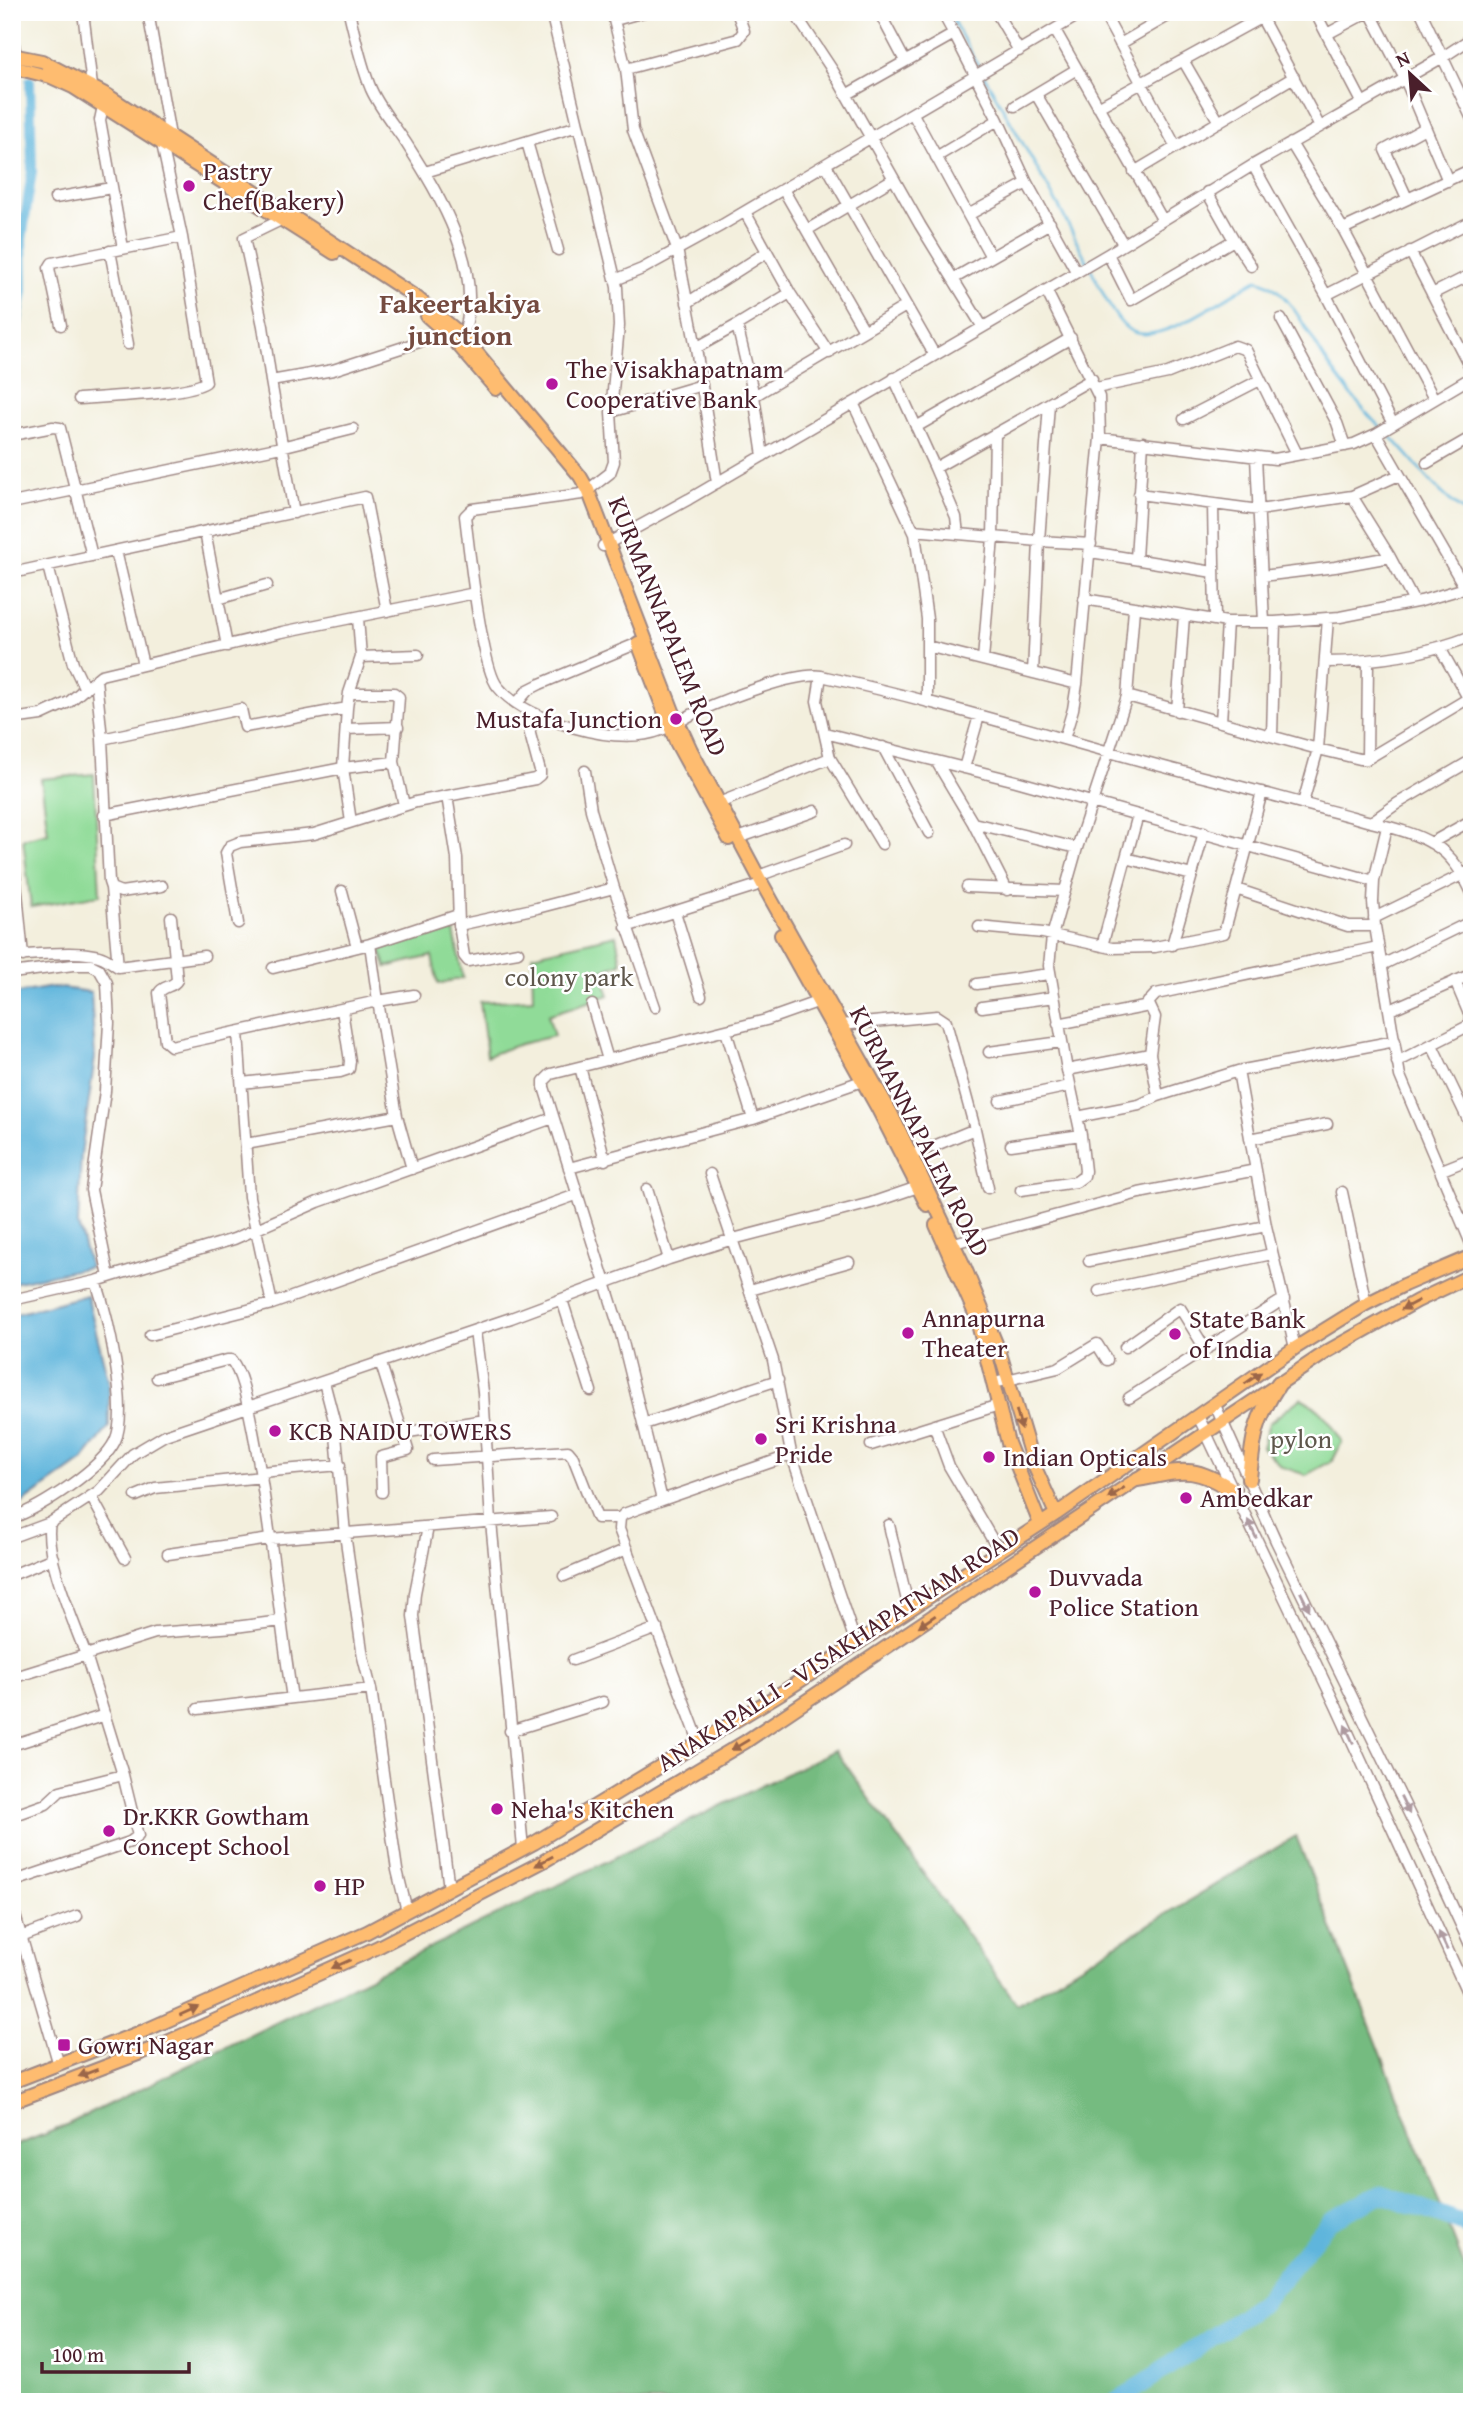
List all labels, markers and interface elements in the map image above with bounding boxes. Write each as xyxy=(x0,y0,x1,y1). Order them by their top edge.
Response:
north arrow xyxy=(1376,38,1446,108)
text: N xyxy=(1391,43,1415,74)
place label: Pastry Chef(Bakery) xyxy=(203,151,345,220)
marker: Pastry Chef(Bakery) xyxy=(181,178,197,194)
district label: Fakeertakiya junction xyxy=(379,282,541,355)
place label: The Visakhapatnam Cooperative Bank xyxy=(566,349,784,418)
marker: The Visakhapatnam Cooperative Bank xyxy=(544,376,560,392)
street label: KURMANNAPALEM ROAD xyxy=(599,490,738,762)
place label: Mustafa Junction xyxy=(476,699,662,738)
marker: Mustafa Junction xyxy=(668,711,684,727)
park label: colony park xyxy=(505,957,634,996)
street label: KURMANNAPALEM ROAD xyxy=(840,999,1001,1263)
place label: Annapurna Theater xyxy=(922,1298,1046,1367)
place label: State Bank of India xyxy=(1189,1299,1306,1368)
one-way arrow xyxy=(1400,1299,1420,1310)
marker: Annapurna Theater xyxy=(900,1325,916,1341)
marker: State Bank of India xyxy=(1167,1326,1183,1342)
one-way arrow xyxy=(1244,1371,1262,1385)
place label: Sri Krishna Pride xyxy=(775,1404,897,1473)
one-way arrow xyxy=(1014,1409,1025,1431)
place label: KCB NAIDU TOWERS xyxy=(289,1411,512,1450)
park label: pylon xyxy=(1270,1419,1332,1458)
marker: KCB NAIDU TOWERS xyxy=(267,1423,283,1439)
marker: Sri Krishna Pride xyxy=(753,1431,769,1447)
place label: Indian Opticals xyxy=(1003,1437,1167,1476)
marker: Indian Opticals xyxy=(981,1449,997,1465)
place label: Ambedkar xyxy=(1200,1478,1313,1517)
one-way arrow xyxy=(1106,1487,1126,1500)
marker: Ambedkar xyxy=(1178,1490,1194,1506)
street label: ANAKAPALLI - VISAKHAPATNAM ROAD xyxy=(648,1516,1027,1781)
one-way arrow xyxy=(1246,1519,1257,1539)
place label: Duvvada Police Station xyxy=(1049,1557,1199,1626)
marker: Duvvada Police Station xyxy=(1027,1584,1043,1600)
one-way arrow xyxy=(1299,1591,1311,1611)
one-way arrow xyxy=(917,1614,937,1627)
one-way arrow xyxy=(1343,1724,1354,1745)
one-way arrow xyxy=(731,1738,750,1751)
place label: Neha's Kitchen xyxy=(511,1789,675,1828)
one-way arrow xyxy=(1399,1795,1410,1815)
place label: Dr.KKR Gowtham Concept School xyxy=(123,1796,309,1865)
marker: Neha's Kitchen xyxy=(489,1801,505,1817)
marker: Dr.KKR Gowtham Concept School xyxy=(101,1823,117,1839)
one-way arrow xyxy=(535,1855,554,1867)
place label: HP xyxy=(334,1866,365,1905)
marker: HP xyxy=(312,1878,328,1894)
one-way arrow xyxy=(1437,1931,1449,1951)
one-way arrow xyxy=(331,1959,352,1970)
one-way arrow xyxy=(179,2005,199,2017)
place label: Gowri Nagar xyxy=(78,2025,214,2064)
marker: Gowri Nagar xyxy=(56,2037,72,2053)
one-way arrow xyxy=(77,2068,98,2079)
scale bar xyxy=(42,2330,189,2374)
text: 100 m xyxy=(52,2339,104,2370)

